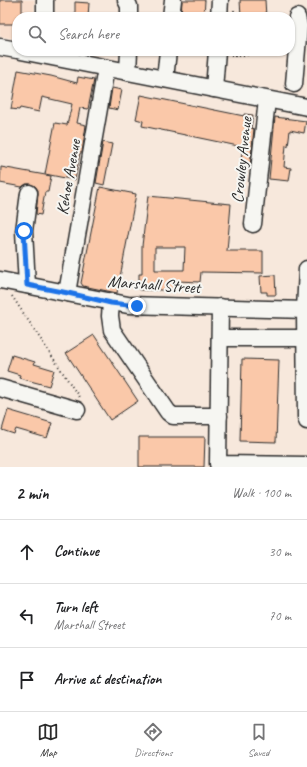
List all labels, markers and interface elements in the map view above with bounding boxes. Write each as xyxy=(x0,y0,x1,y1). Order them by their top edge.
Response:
search box xyxy=(12,12,295,56)
icon: search xyxy=(26,23,48,45)
text: Search here xyxy=(58,25,119,44)
street label: Crowley Avenue xyxy=(227,115,257,204)
street label: Kehoe Avenue xyxy=(52,136,86,216)
route start xyxy=(15,222,33,240)
street label: Marshall Street xyxy=(107,271,203,298)
route end xyxy=(128,297,146,315)
text: 2 min xyxy=(16,483,49,504)
text: Walk · 100 m xyxy=(232,485,291,501)
icon: ahead xyxy=(16,541,38,563)
text: Continue xyxy=(54,542,99,561)
text: 30 m xyxy=(269,544,291,560)
text: Turn left xyxy=(54,598,97,617)
icon: left xyxy=(16,605,38,627)
text: 70 m xyxy=(269,608,291,624)
text: Marshall Street xyxy=(54,617,125,633)
icon: arrive xyxy=(16,669,38,691)
text: Arrive at destination xyxy=(54,670,161,689)
tab: Map xyxy=(37,721,59,759)
tab: Directions xyxy=(134,721,173,759)
tab: Saved xyxy=(248,721,270,759)

